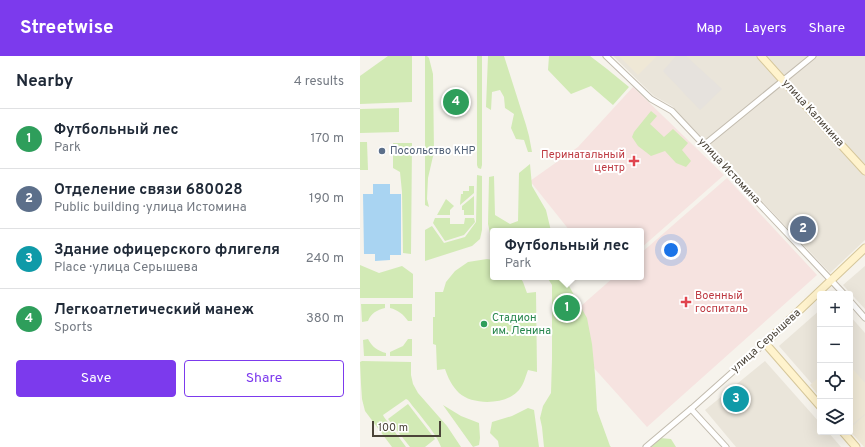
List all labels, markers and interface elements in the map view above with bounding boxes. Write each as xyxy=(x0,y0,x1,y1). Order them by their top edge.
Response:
text: Streetwise xyxy=(20,16,113,40)
text: Map xyxy=(696,20,722,37)
text: Layers xyxy=(744,20,786,37)
text: Share xyxy=(808,20,845,37)
text: Nearby xyxy=(16,71,73,93)
text: 4 results xyxy=(294,74,344,90)
street label: улица Калинина xyxy=(779,76,847,150)
pin: 4 xyxy=(443,87,469,117)
text: Футбольный лес xyxy=(54,121,179,140)
text: 1 xyxy=(26,131,32,147)
text: 170 m xyxy=(310,131,344,147)
street label: улица Истомина xyxy=(695,135,763,207)
text: Park xyxy=(54,140,81,156)
place label: Посольство КНР xyxy=(390,144,476,158)
marker: Посольство КНР xyxy=(377,146,387,156)
place label: Перинатальный центр xyxy=(541,148,625,175)
marker: Перинатальный центр xyxy=(628,155,640,167)
text: Отделение связи 680028 xyxy=(54,181,243,200)
text: 2 xyxy=(25,191,33,207)
text: 190 m xyxy=(309,191,344,207)
text: Public building · улица Истомина xyxy=(54,200,247,216)
pin: 2 xyxy=(790,214,816,244)
popup xyxy=(490,228,644,280)
text: Футбольный лес xyxy=(505,237,629,256)
your location xyxy=(661,240,681,260)
text: Здание офицерского флигеля xyxy=(54,241,280,260)
text: 3 xyxy=(25,251,33,267)
text: 240 m xyxy=(306,251,344,267)
text: Park xyxy=(505,256,532,272)
text: Place · улица Серышева xyxy=(54,260,198,276)
place label: Военный госпиталь xyxy=(695,289,748,316)
map controls xyxy=(817,291,853,435)
button: + xyxy=(817,291,853,327)
pin: 1 xyxy=(554,293,580,323)
marker: Военный госпиталь xyxy=(680,296,692,308)
text: Легкоатлетический манеж xyxy=(54,301,254,320)
street label: улица Серышева xyxy=(728,306,804,376)
text: 4 xyxy=(25,311,33,327)
text: 380 m xyxy=(306,311,344,327)
place label: Стадион им. Ленина xyxy=(492,311,551,338)
marker: Стадион им. Ленина xyxy=(479,319,489,329)
text: Sports xyxy=(54,320,93,336)
button: − xyxy=(817,327,853,363)
button: Save xyxy=(16,360,176,397)
button: Share xyxy=(184,360,344,397)
button: locate xyxy=(817,363,853,399)
pin: 3 xyxy=(723,384,749,414)
button: layers xyxy=(817,399,853,435)
scale bar xyxy=(372,419,441,438)
text: 100 m xyxy=(378,421,408,435)

